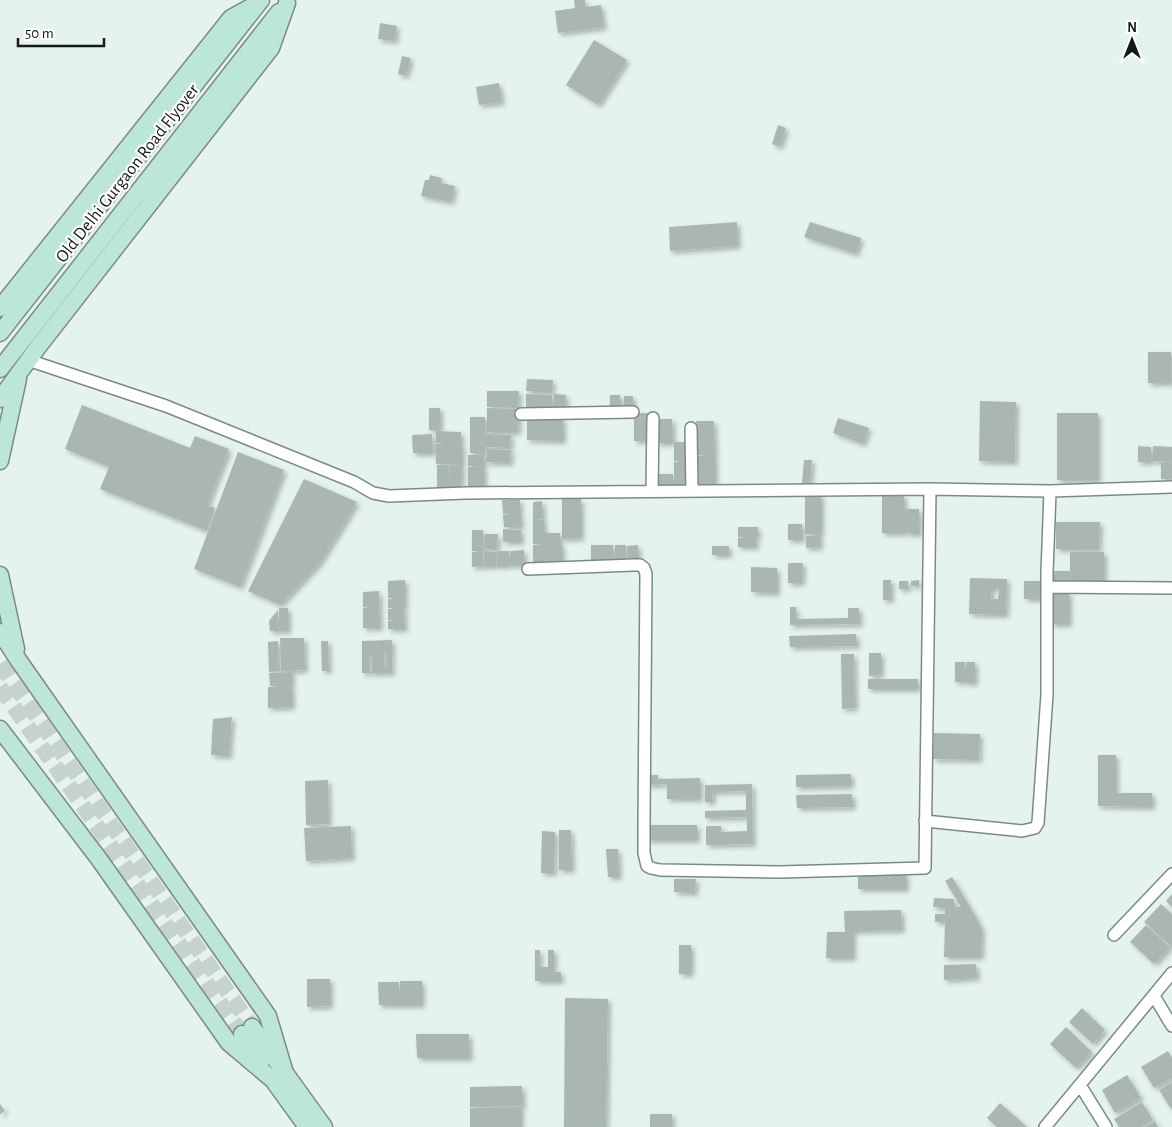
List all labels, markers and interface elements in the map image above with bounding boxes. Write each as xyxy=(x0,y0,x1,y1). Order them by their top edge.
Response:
scale bar xyxy=(18,15,104,47)
north arrow xyxy=(1107,15,1157,65)
text: N xyxy=(1127,21,1137,35)
text: 50 m xyxy=(25,26,54,41)
street label: Old Delhi Gurgaon Road Flyover xyxy=(53,81,203,266)

